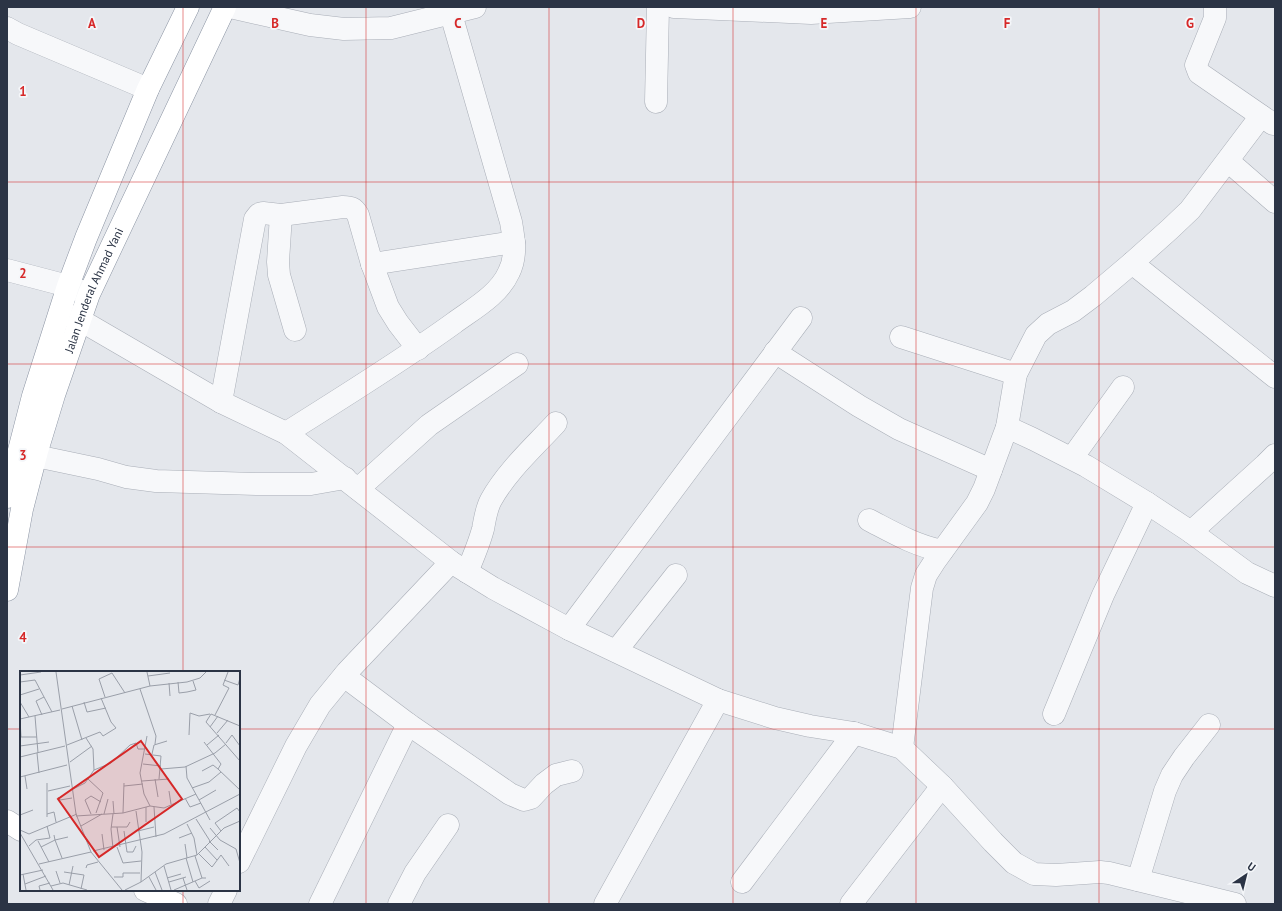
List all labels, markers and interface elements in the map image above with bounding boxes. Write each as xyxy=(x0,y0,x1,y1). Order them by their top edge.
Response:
text: A xyxy=(88,15,96,32)
text: B xyxy=(271,15,279,32)
text: C xyxy=(454,15,462,32)
text: D xyxy=(637,15,645,32)
text: E xyxy=(821,15,828,32)
text: F xyxy=(1004,15,1011,32)
text: G xyxy=(1186,15,1194,32)
text: 1 xyxy=(19,83,27,100)
street label: Jalan Jenderal Ahmad Yani xyxy=(61,225,126,356)
text: 2 xyxy=(19,265,27,282)
text: 3 xyxy=(19,447,27,464)
text: 4 xyxy=(19,629,27,646)
inset map xyxy=(20,671,240,891)
north arrow xyxy=(1226,855,1266,895)
text: U xyxy=(1245,859,1259,875)

